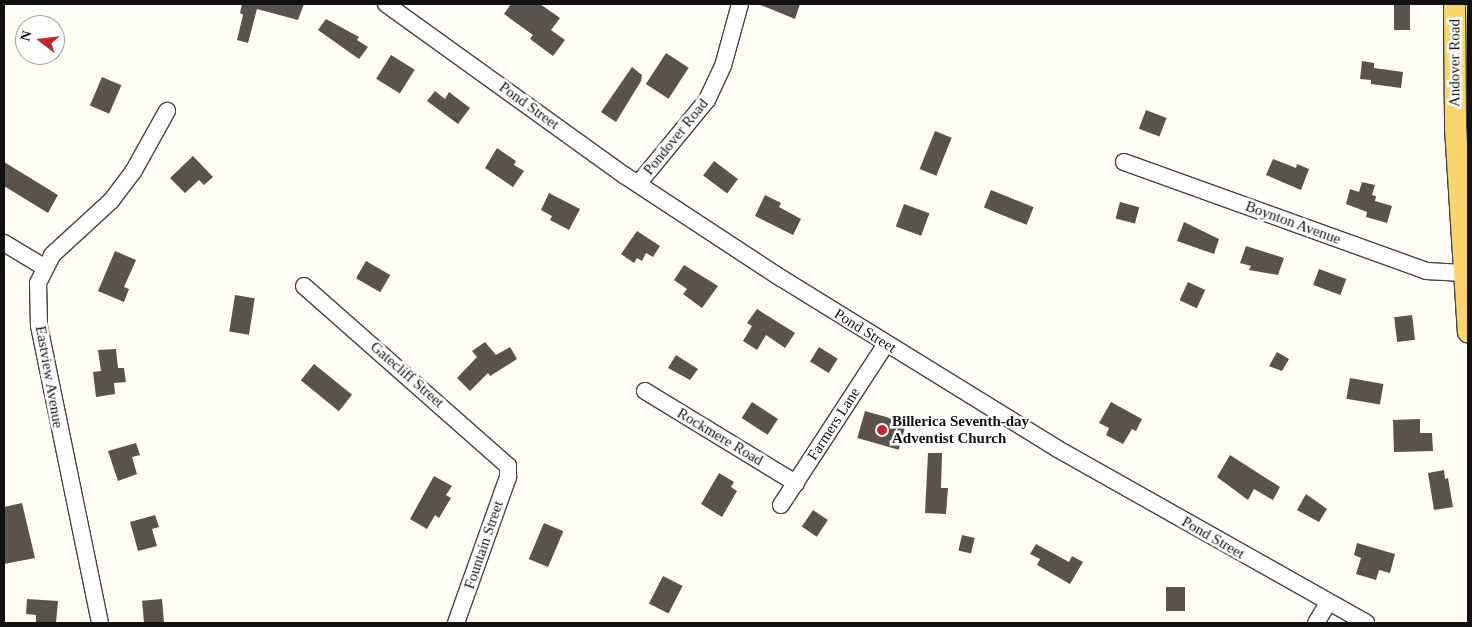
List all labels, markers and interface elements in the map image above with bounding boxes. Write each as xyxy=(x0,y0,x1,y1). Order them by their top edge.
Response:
north arrow xyxy=(15,15,65,65)
street label: Andover Road xyxy=(1446,19,1464,107)
text: N xyxy=(17,29,35,43)
street label: Pond Street xyxy=(496,78,562,134)
street label: Pondover Road xyxy=(640,95,712,179)
street label: Boynton Avenue xyxy=(1242,197,1344,249)
street label: Pond Street xyxy=(831,305,899,357)
street label: Eastview Avenue xyxy=(31,324,67,430)
street label: Gatecliff Street xyxy=(366,338,448,412)
street label: Farmers Lane xyxy=(804,384,864,464)
street label: Rockmere Road xyxy=(674,404,766,470)
place label: Billerica Seventh-day Adventist Church xyxy=(892,412,1029,447)
marker: Billerica Seventh-day Adventist Church xyxy=(876,424,888,436)
street label: Fountain Street xyxy=(461,499,507,591)
street label: Pond Street xyxy=(1178,513,1248,563)

